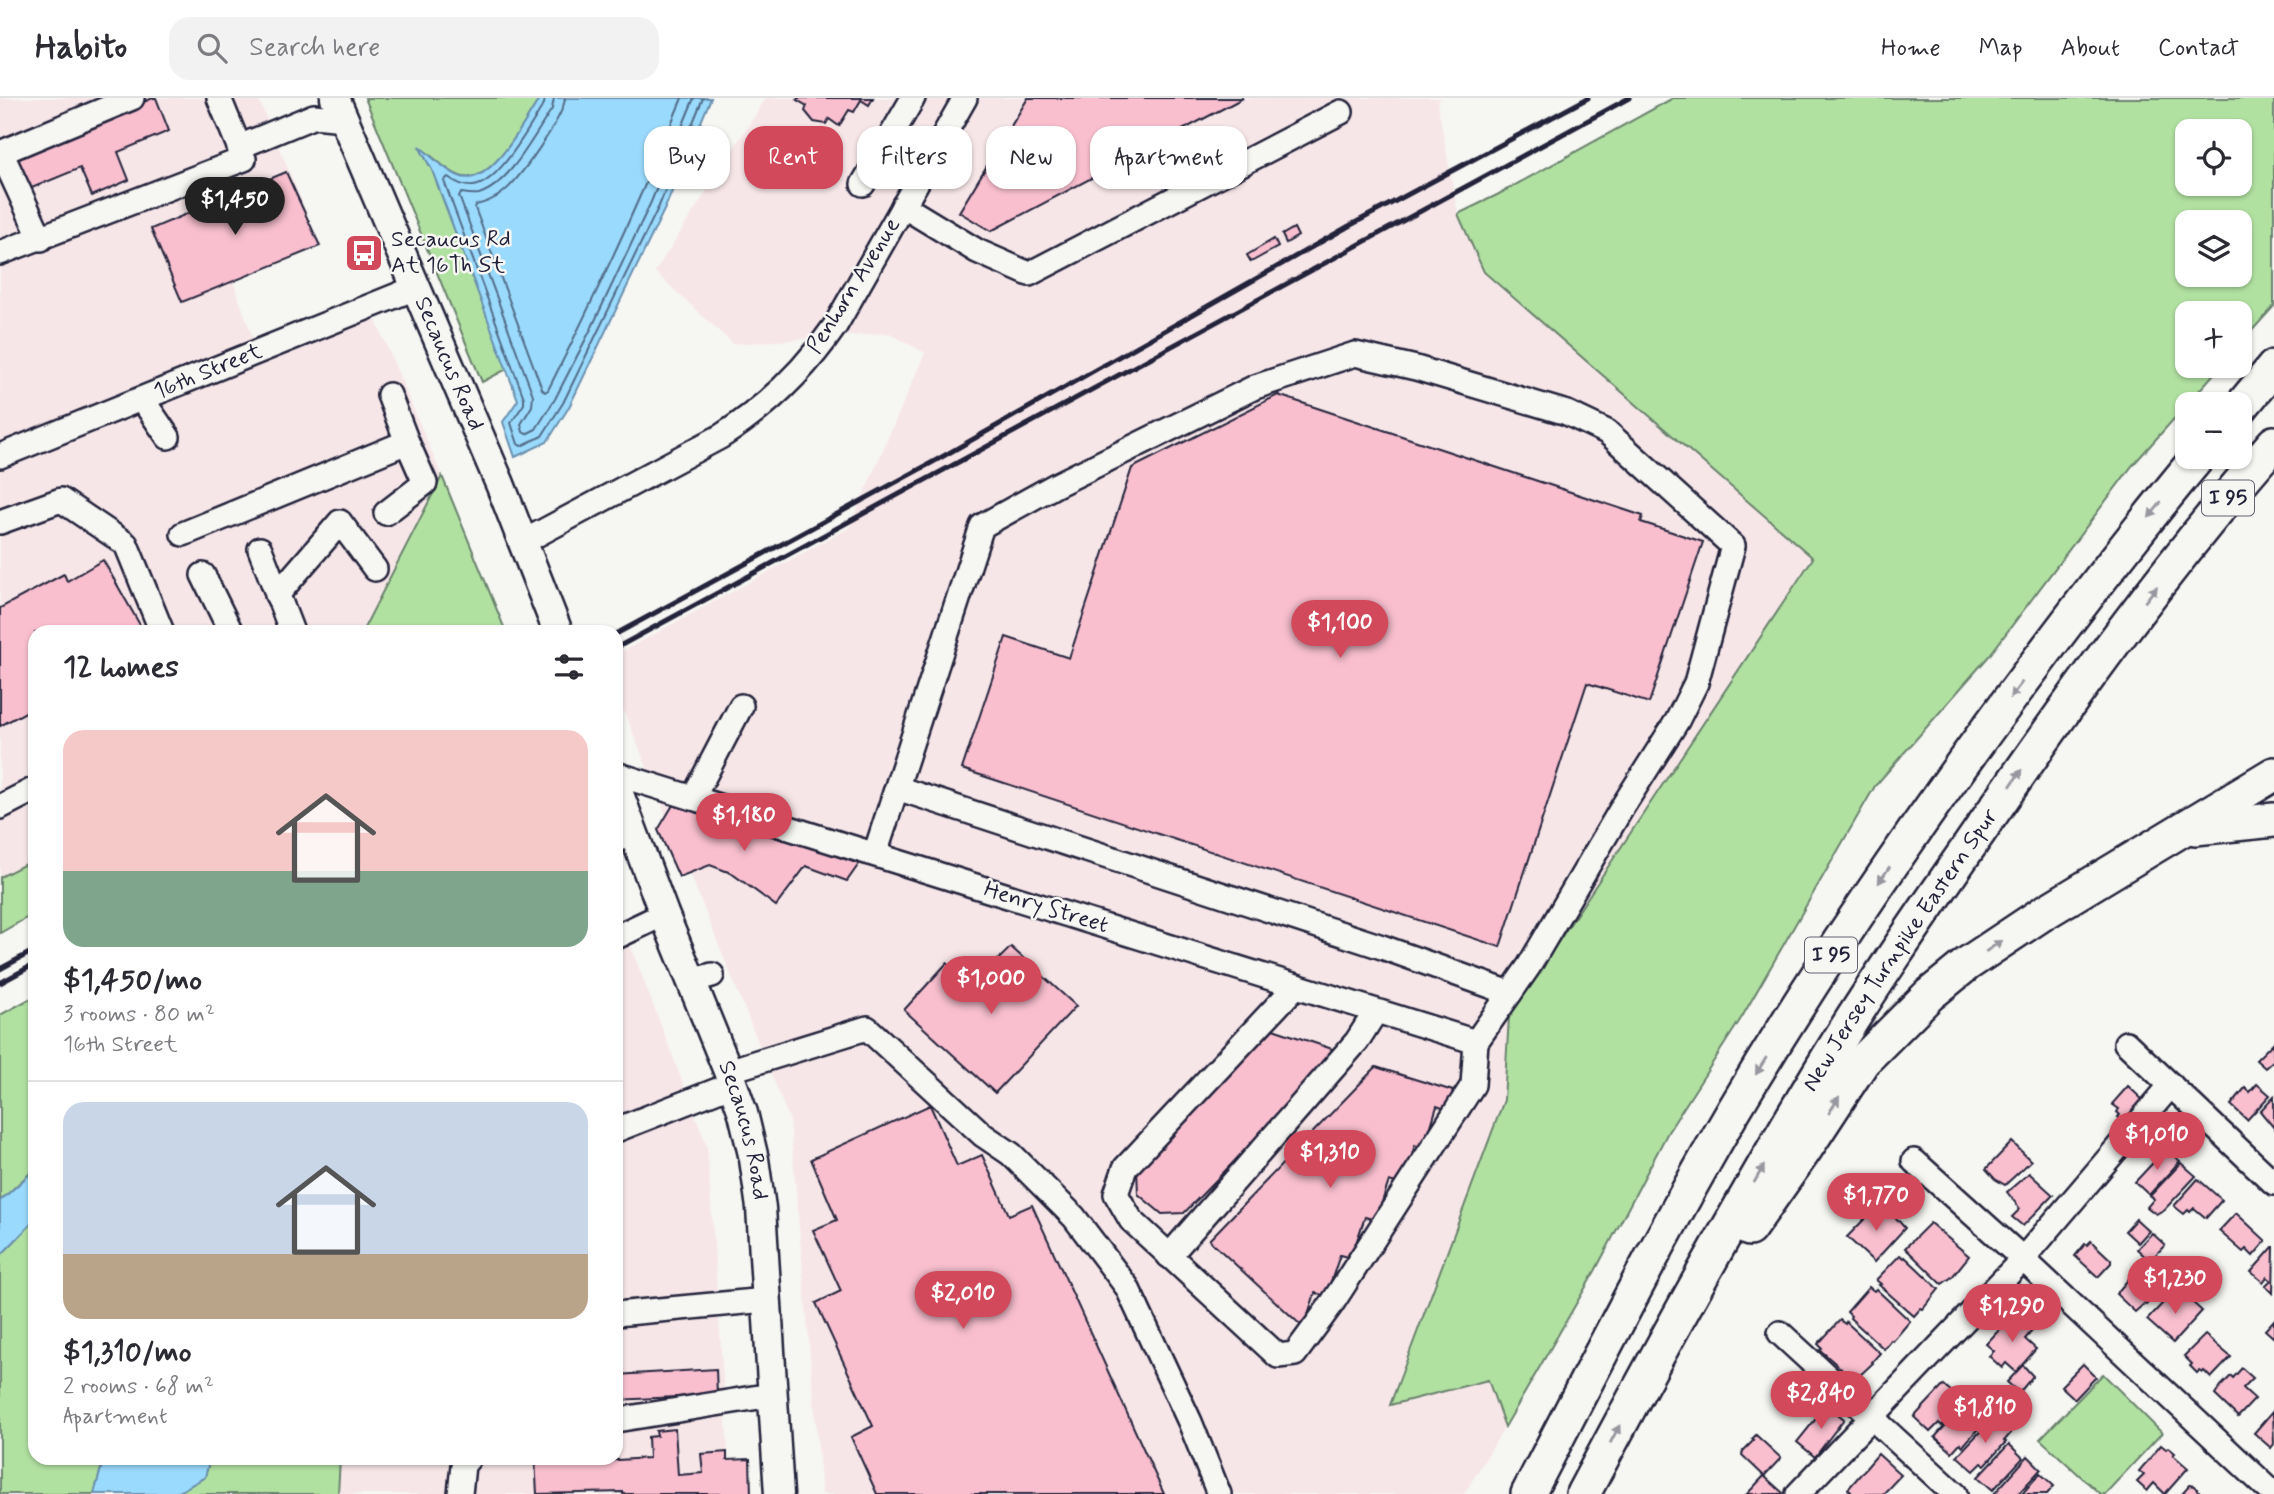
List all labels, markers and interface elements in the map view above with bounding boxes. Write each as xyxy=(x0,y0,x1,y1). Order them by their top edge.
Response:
search box xyxy=(169,17,659,80)
text: Habito xyxy=(35,26,127,70)
icon: search xyxy=(193,29,231,67)
text: Search here xyxy=(249,31,380,65)
text: Home xyxy=(1881,33,1941,64)
text: Map xyxy=(1979,33,2023,64)
text: About xyxy=(2061,33,2120,64)
text: Contact xyxy=(2158,33,2239,64)
map controls xyxy=(2175,119,2252,469)
button: locate xyxy=(2175,119,2252,196)
chip: Buy xyxy=(644,126,730,189)
chip: Rent xyxy=(744,126,843,189)
chip: Filters xyxy=(857,126,972,189)
chip: New xyxy=(986,126,1076,189)
chip: Apartment xyxy=(1090,126,1247,189)
pin: $1,450 xyxy=(178,178,292,237)
text: $1,450 xyxy=(201,185,269,215)
button: layers xyxy=(2175,210,2252,287)
street label: Penhorn Avenue xyxy=(800,212,908,360)
place label: Secaucus Rd At 16Th St xyxy=(391,225,511,281)
bus stop icon: Secaucus Rd At 16Th St xyxy=(343,232,385,274)
street label: Secaucus Road xyxy=(407,292,490,435)
button: + xyxy=(2175,301,2252,378)
street label: 16th Street xyxy=(149,336,267,407)
button: − xyxy=(2175,392,2252,469)
road number: I 95 xyxy=(2202,480,2254,516)
one-way arrow xyxy=(2148,501,2163,518)
one-way arrow xyxy=(2143,585,2157,603)
pin: $1,100 xyxy=(1283,601,1397,660)
text: $1,100 xyxy=(1307,608,1373,638)
text: 12 homes xyxy=(63,648,179,687)
icon: filters xyxy=(550,648,588,686)
one-way arrow xyxy=(2010,681,2024,699)
one-way arrow xyxy=(2010,768,2023,788)
icon: home xyxy=(263,775,389,901)
pin: $1,180 xyxy=(687,794,801,853)
text: $1,180 xyxy=(712,801,776,831)
street label: New Jersey Turnpike Eastern Spur xyxy=(1796,803,2006,1097)
one-way arrow xyxy=(1877,866,1891,884)
street label: Henry Street xyxy=(980,875,1112,941)
road number: I 95 xyxy=(1805,938,1857,972)
one-way arrow xyxy=(1984,940,2003,953)
pin: $1,000 xyxy=(934,956,1048,1016)
text: $1,450/mo xyxy=(63,961,202,1000)
text: $1,000 xyxy=(957,964,1025,994)
text: 3 rooms · 80 m² xyxy=(63,1000,215,1030)
text: 16th Street xyxy=(63,1030,177,1060)
street label: Secaucus Road xyxy=(710,1056,775,1202)
one-way arrow xyxy=(1755,1057,1767,1076)
one-way arrow xyxy=(1827,1095,1840,1115)
pin: $1,010 xyxy=(2100,1112,2214,1172)
text: $1,010 xyxy=(2125,1120,2189,1150)
pin: $1,310 xyxy=(1273,1130,1387,1190)
text: $1,310 xyxy=(1300,1138,1360,1168)
icon: home xyxy=(263,1147,389,1273)
one-way arrow xyxy=(1753,1164,1765,1183)
pin: $1,770 xyxy=(1819,1174,1933,1233)
text: $1,770 xyxy=(1843,1181,1909,1211)
pin: $1,230 xyxy=(2118,1256,2232,1316)
text: $1,230 xyxy=(2143,1264,2207,1294)
pin: $2,010 xyxy=(906,1272,1020,1331)
text: $2,010 xyxy=(931,1279,995,1309)
pin: $1,290 xyxy=(1955,1284,2069,1344)
text: $1,290 xyxy=(1979,1292,2045,1322)
text: $1,310/mo xyxy=(63,1333,191,1372)
text: 2 rooms · 68 m² xyxy=(63,1372,214,1402)
pin: $2,840 xyxy=(1764,1372,1878,1431)
text: $2,840 xyxy=(1787,1379,1855,1409)
pin: $1,810 xyxy=(1928,1386,2042,1445)
text: $1,810 xyxy=(1953,1393,2017,1423)
text: Apartment xyxy=(63,1402,168,1432)
one-way arrow xyxy=(1609,1424,1621,1444)

